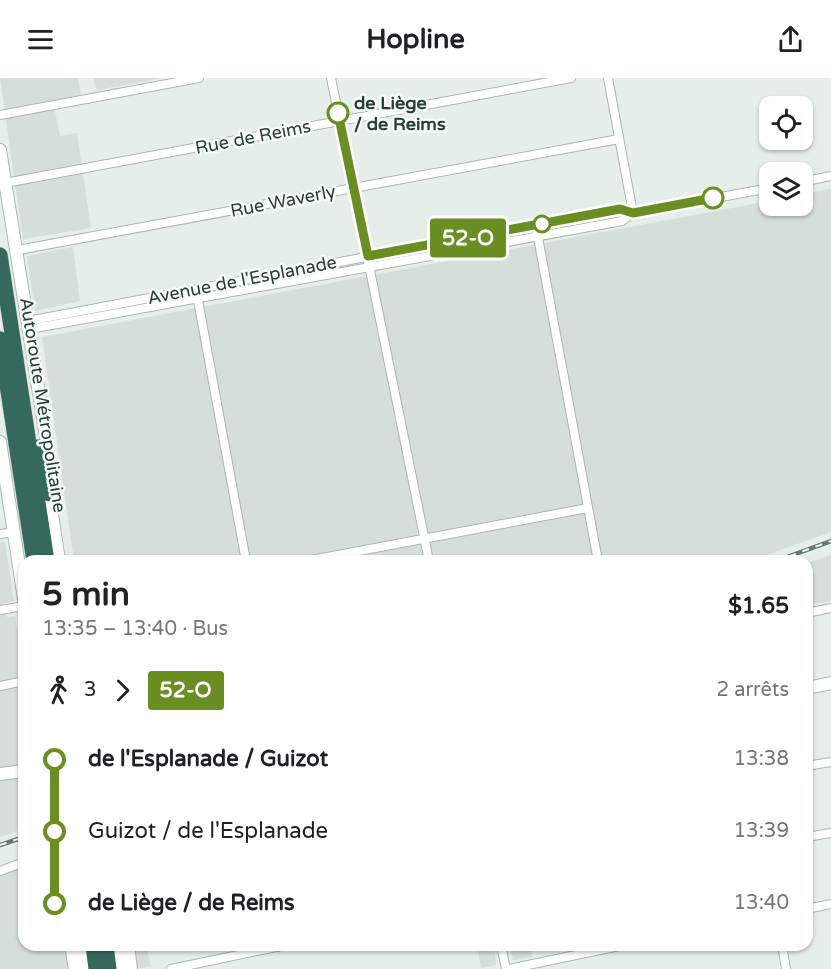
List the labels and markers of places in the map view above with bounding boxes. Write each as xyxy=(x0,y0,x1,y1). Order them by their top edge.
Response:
place label: de Liège / de Reims xyxy=(354,92,446,135)
marker: de Liège / de Reims xyxy=(327,102,349,124)
unlabelled marker xyxy=(702,187,724,209)
unlabelled marker xyxy=(533,215,551,233)

